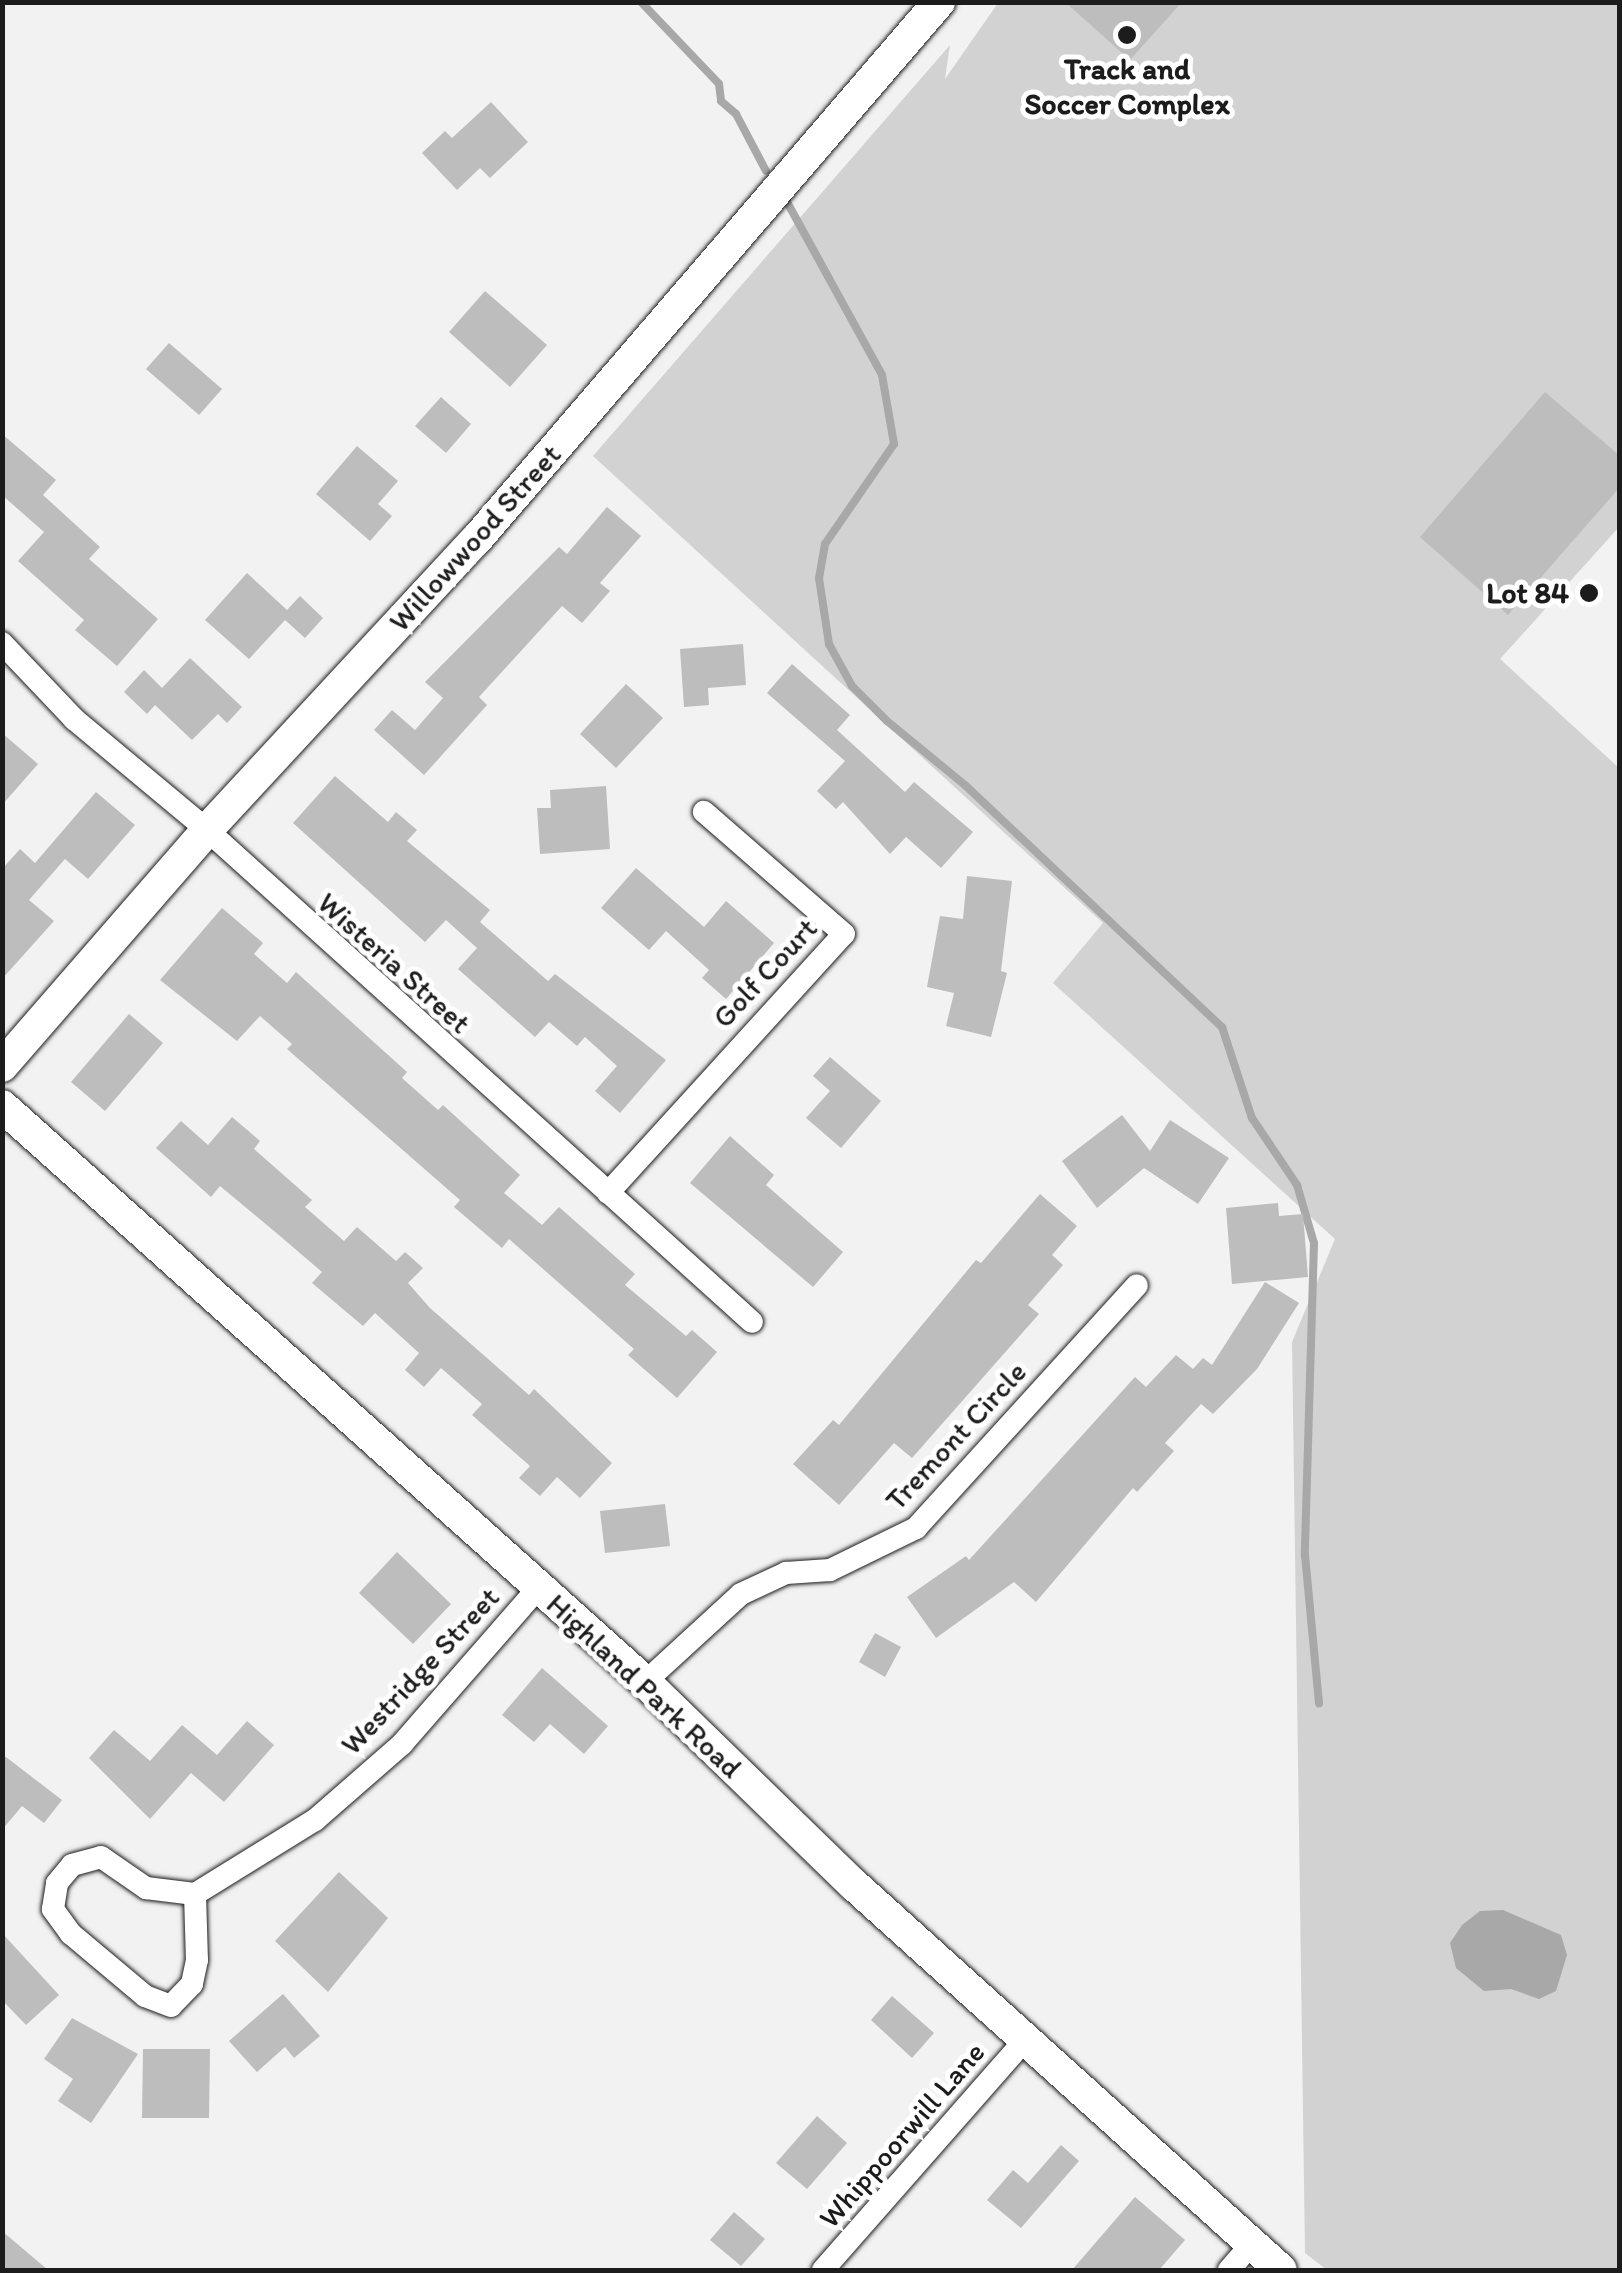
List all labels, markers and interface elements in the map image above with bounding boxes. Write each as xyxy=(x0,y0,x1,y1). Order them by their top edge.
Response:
marker: Track and Soccer Complex xyxy=(1116,24,1138,46)
place label: Track and Soccer Complex xyxy=(1024,51,1230,122)
street label: Willowwood Street xyxy=(382,437,568,639)
place label: Lot 84 xyxy=(1486,575,1569,611)
marker: Lot 84 xyxy=(1578,582,1600,604)
street label: Wisteria Street xyxy=(310,885,478,1041)
street label: Golf Court xyxy=(705,911,825,1035)
street label: Tremont Circle xyxy=(878,1354,1034,1518)
street label: Westridge Street xyxy=(333,1580,507,1762)
street label: Highland Park Road xyxy=(539,1587,749,1785)
street label: Whippoorwill Lane xyxy=(811,2034,993,2236)

